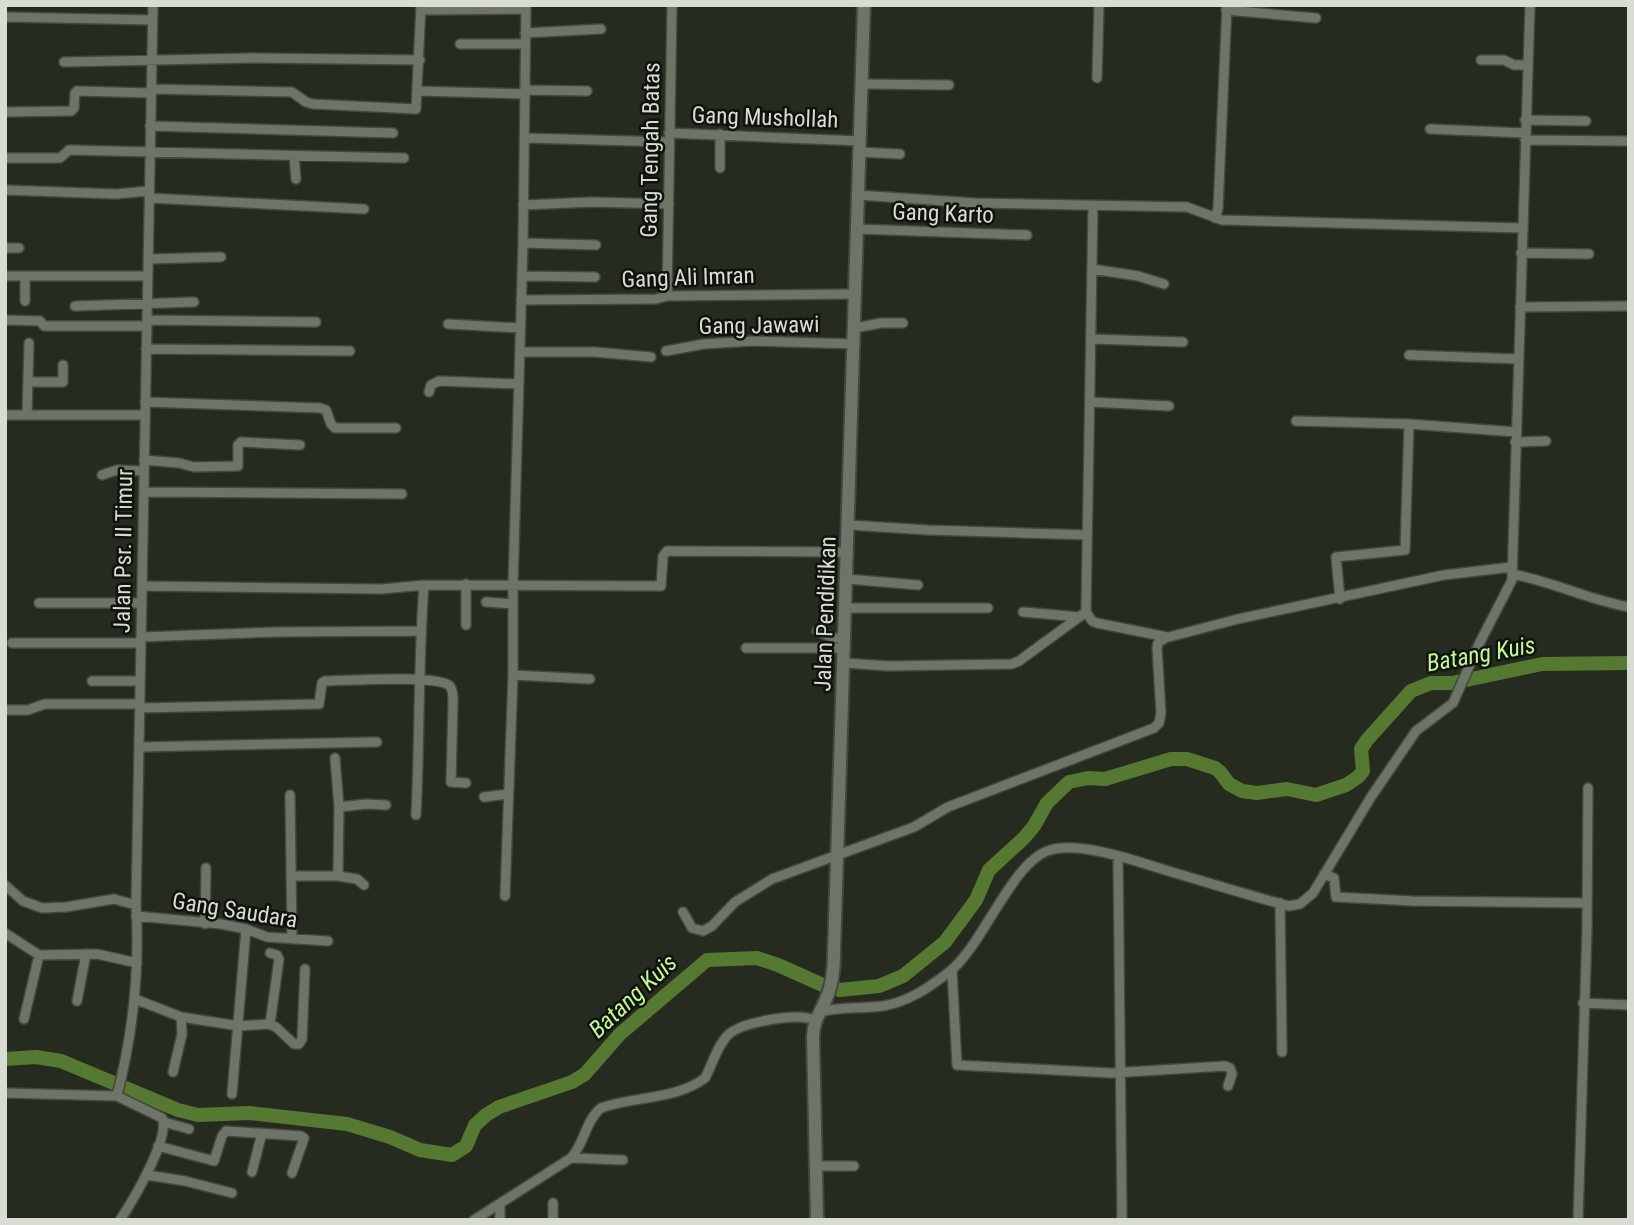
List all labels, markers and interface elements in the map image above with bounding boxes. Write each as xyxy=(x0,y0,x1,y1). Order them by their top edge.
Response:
street label: Gang Tengah Batas xyxy=(635,62,666,238)
street label: Gang Mushollah xyxy=(691,101,839,134)
street label: Gang Karto xyxy=(892,198,994,229)
street label: Gang Ali Imran xyxy=(621,262,755,293)
street label: Gang Jawawi xyxy=(698,311,820,340)
street label: Jalan Psr. II Timur xyxy=(109,469,138,633)
street label: Jalan Pendidikan xyxy=(809,536,842,692)
water label: Batang Kuis xyxy=(1425,631,1537,677)
street label: Gang Saudara xyxy=(170,887,299,934)
water label: Batang Kuis xyxy=(583,948,683,1044)

